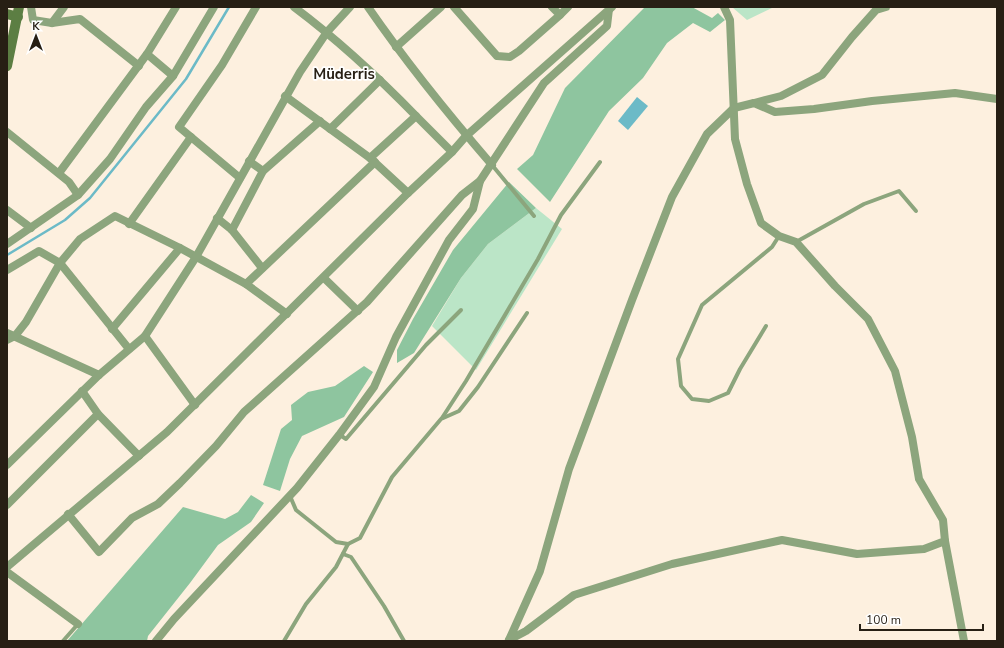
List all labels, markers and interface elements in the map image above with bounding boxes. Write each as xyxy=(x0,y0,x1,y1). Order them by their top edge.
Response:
north arrow xyxy=(16,16,56,56)
text: K xyxy=(32,19,40,34)
district label: Müderris xyxy=(313,64,375,84)
scale bar xyxy=(860,606,983,632)
text: 100 m xyxy=(866,612,901,628)

